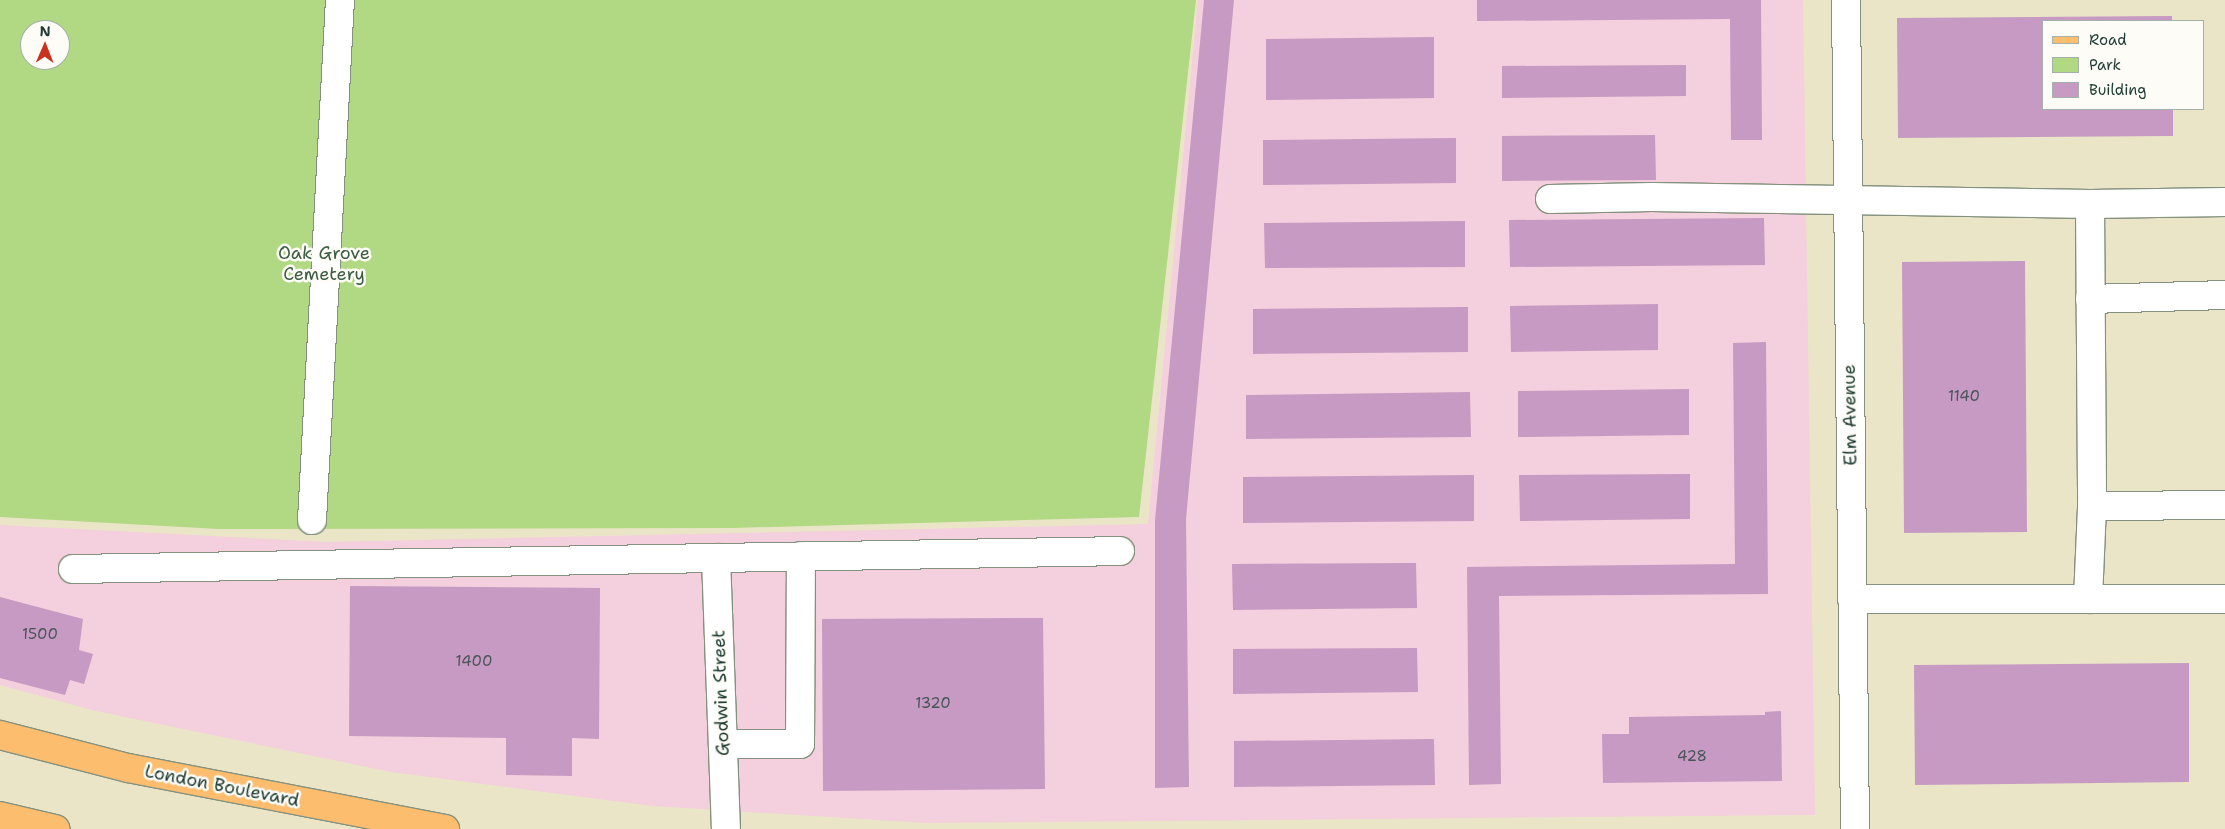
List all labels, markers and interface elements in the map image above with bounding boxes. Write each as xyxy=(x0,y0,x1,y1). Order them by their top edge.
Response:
north arrow xyxy=(20,20,70,70)
legend xyxy=(2042,20,2205,110)
text: N xyxy=(40,22,51,40)
text: Road xyxy=(2089,30,2127,50)
text: Park xyxy=(2089,55,2121,75)
text: Building xyxy=(2089,80,2146,100)
park label: Oak Grove Cemetery xyxy=(278,243,370,286)
street label: Elm Avenue xyxy=(1838,364,1862,466)
house number: 1140 xyxy=(1948,388,1980,406)
house number: 1500 xyxy=(22,626,58,644)
street label: Godwin Street xyxy=(708,630,734,756)
house number: 1400 xyxy=(456,653,492,671)
house number: 1320 xyxy=(915,695,951,713)
house number: 428 xyxy=(1677,748,1707,766)
street label: London Boulevard xyxy=(143,760,301,812)

